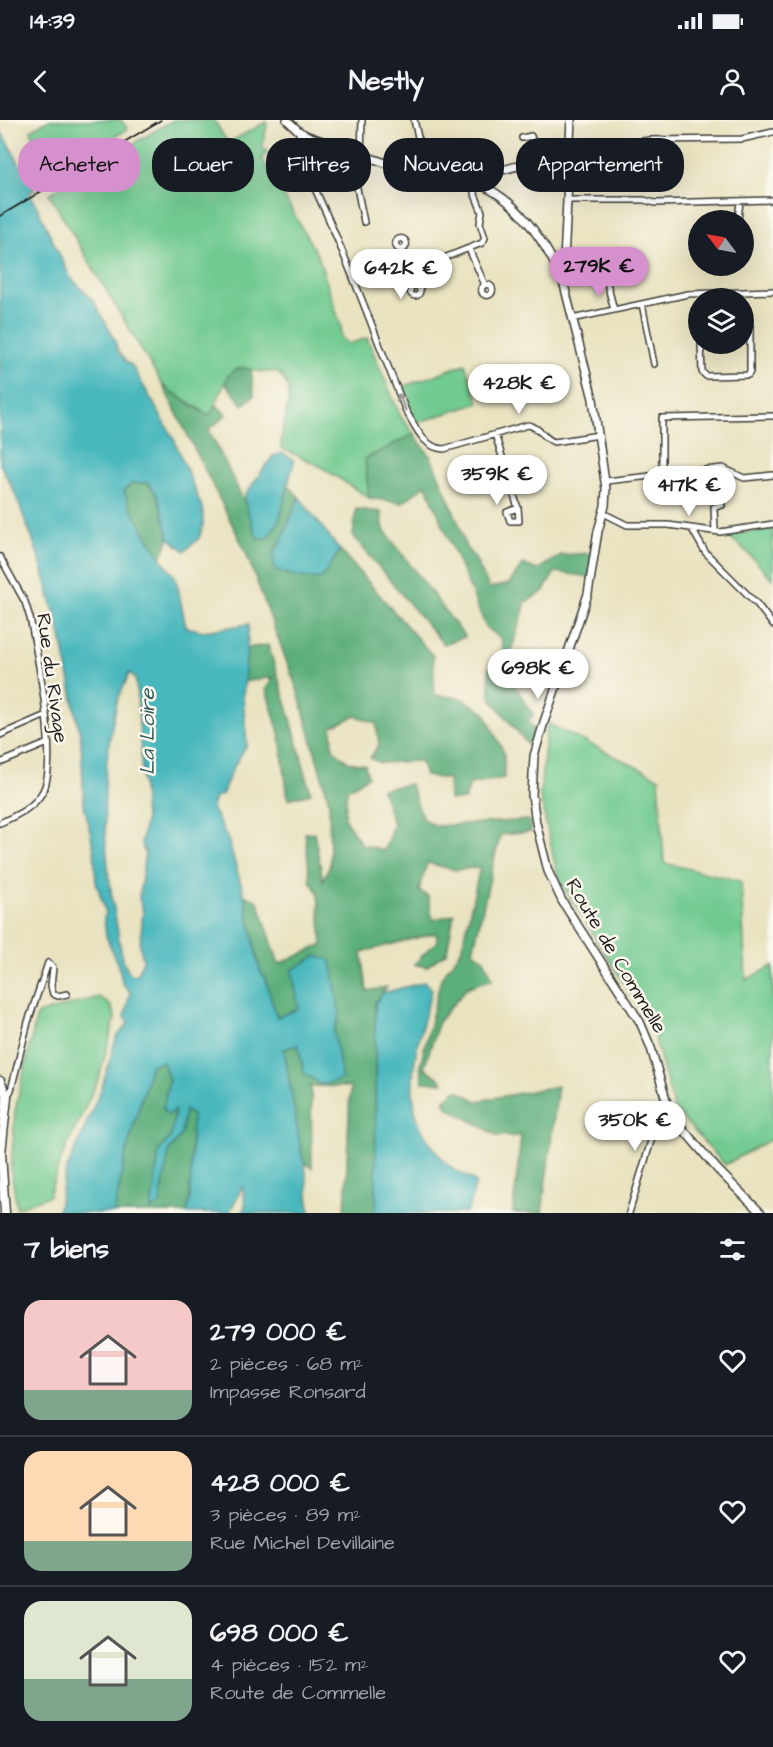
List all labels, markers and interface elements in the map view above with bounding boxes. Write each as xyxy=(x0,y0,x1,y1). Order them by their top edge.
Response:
text: 14:39 xyxy=(30,6,75,37)
text: Nestly xyxy=(349,62,424,100)
icon: back xyxy=(24,65,57,98)
icon: person xyxy=(716,65,749,98)
chip: Acheter xyxy=(18,138,140,192)
chip: Louer xyxy=(152,138,254,192)
chip: Filtres xyxy=(266,138,371,192)
chip: Nouveau xyxy=(383,138,504,192)
chip: Appartement xyxy=(516,138,684,192)
north arrow xyxy=(688,210,754,276)
map controls xyxy=(688,210,754,354)
pin: 279K € xyxy=(550,247,648,298)
pin: 642K € xyxy=(352,249,450,300)
text: 279K € xyxy=(563,252,635,280)
text: 642K € xyxy=(364,254,438,282)
button: layers xyxy=(688,288,754,354)
pin: 428K € xyxy=(470,364,568,415)
text: 428K € xyxy=(482,369,556,397)
one-way arrow xyxy=(396,394,407,412)
pin: 359K € xyxy=(448,455,546,506)
text: 359K € xyxy=(461,460,533,488)
pin: 417K € xyxy=(640,466,738,517)
text: 417K € xyxy=(657,471,721,499)
street label: Rue du Rivage xyxy=(28,611,75,745)
pin: 698K € xyxy=(489,649,587,700)
text: 698K € xyxy=(502,654,574,682)
water label: La Loire xyxy=(133,687,162,775)
street label: Route de Commelle xyxy=(559,873,673,1039)
pin: 350K € xyxy=(586,1101,684,1152)
text: 350K € xyxy=(599,1106,671,1134)
text: 7 biens xyxy=(24,1231,109,1267)
icon: filters xyxy=(716,1233,749,1266)
text: 279 000 € xyxy=(210,1314,346,1350)
icon: home xyxy=(72,1324,144,1396)
icon: heart xyxy=(716,1344,749,1377)
text: 2 pièces · 68 m² xyxy=(210,1350,363,1378)
text: Impasse Ronsard xyxy=(210,1378,366,1406)
text: 428 000 € xyxy=(210,1465,350,1501)
icon: home xyxy=(72,1475,144,1547)
icon: heart xyxy=(716,1495,749,1528)
text: 3 pièces · 89 m² xyxy=(210,1501,361,1529)
text: Rue Michel Devillaine xyxy=(210,1529,395,1557)
text: 698 000 € xyxy=(210,1615,349,1651)
icon: home xyxy=(72,1625,144,1697)
icon: heart xyxy=(716,1645,749,1678)
text: 4 pièces · 152 m² xyxy=(210,1651,368,1679)
text: Route de Commelle xyxy=(210,1679,386,1707)

